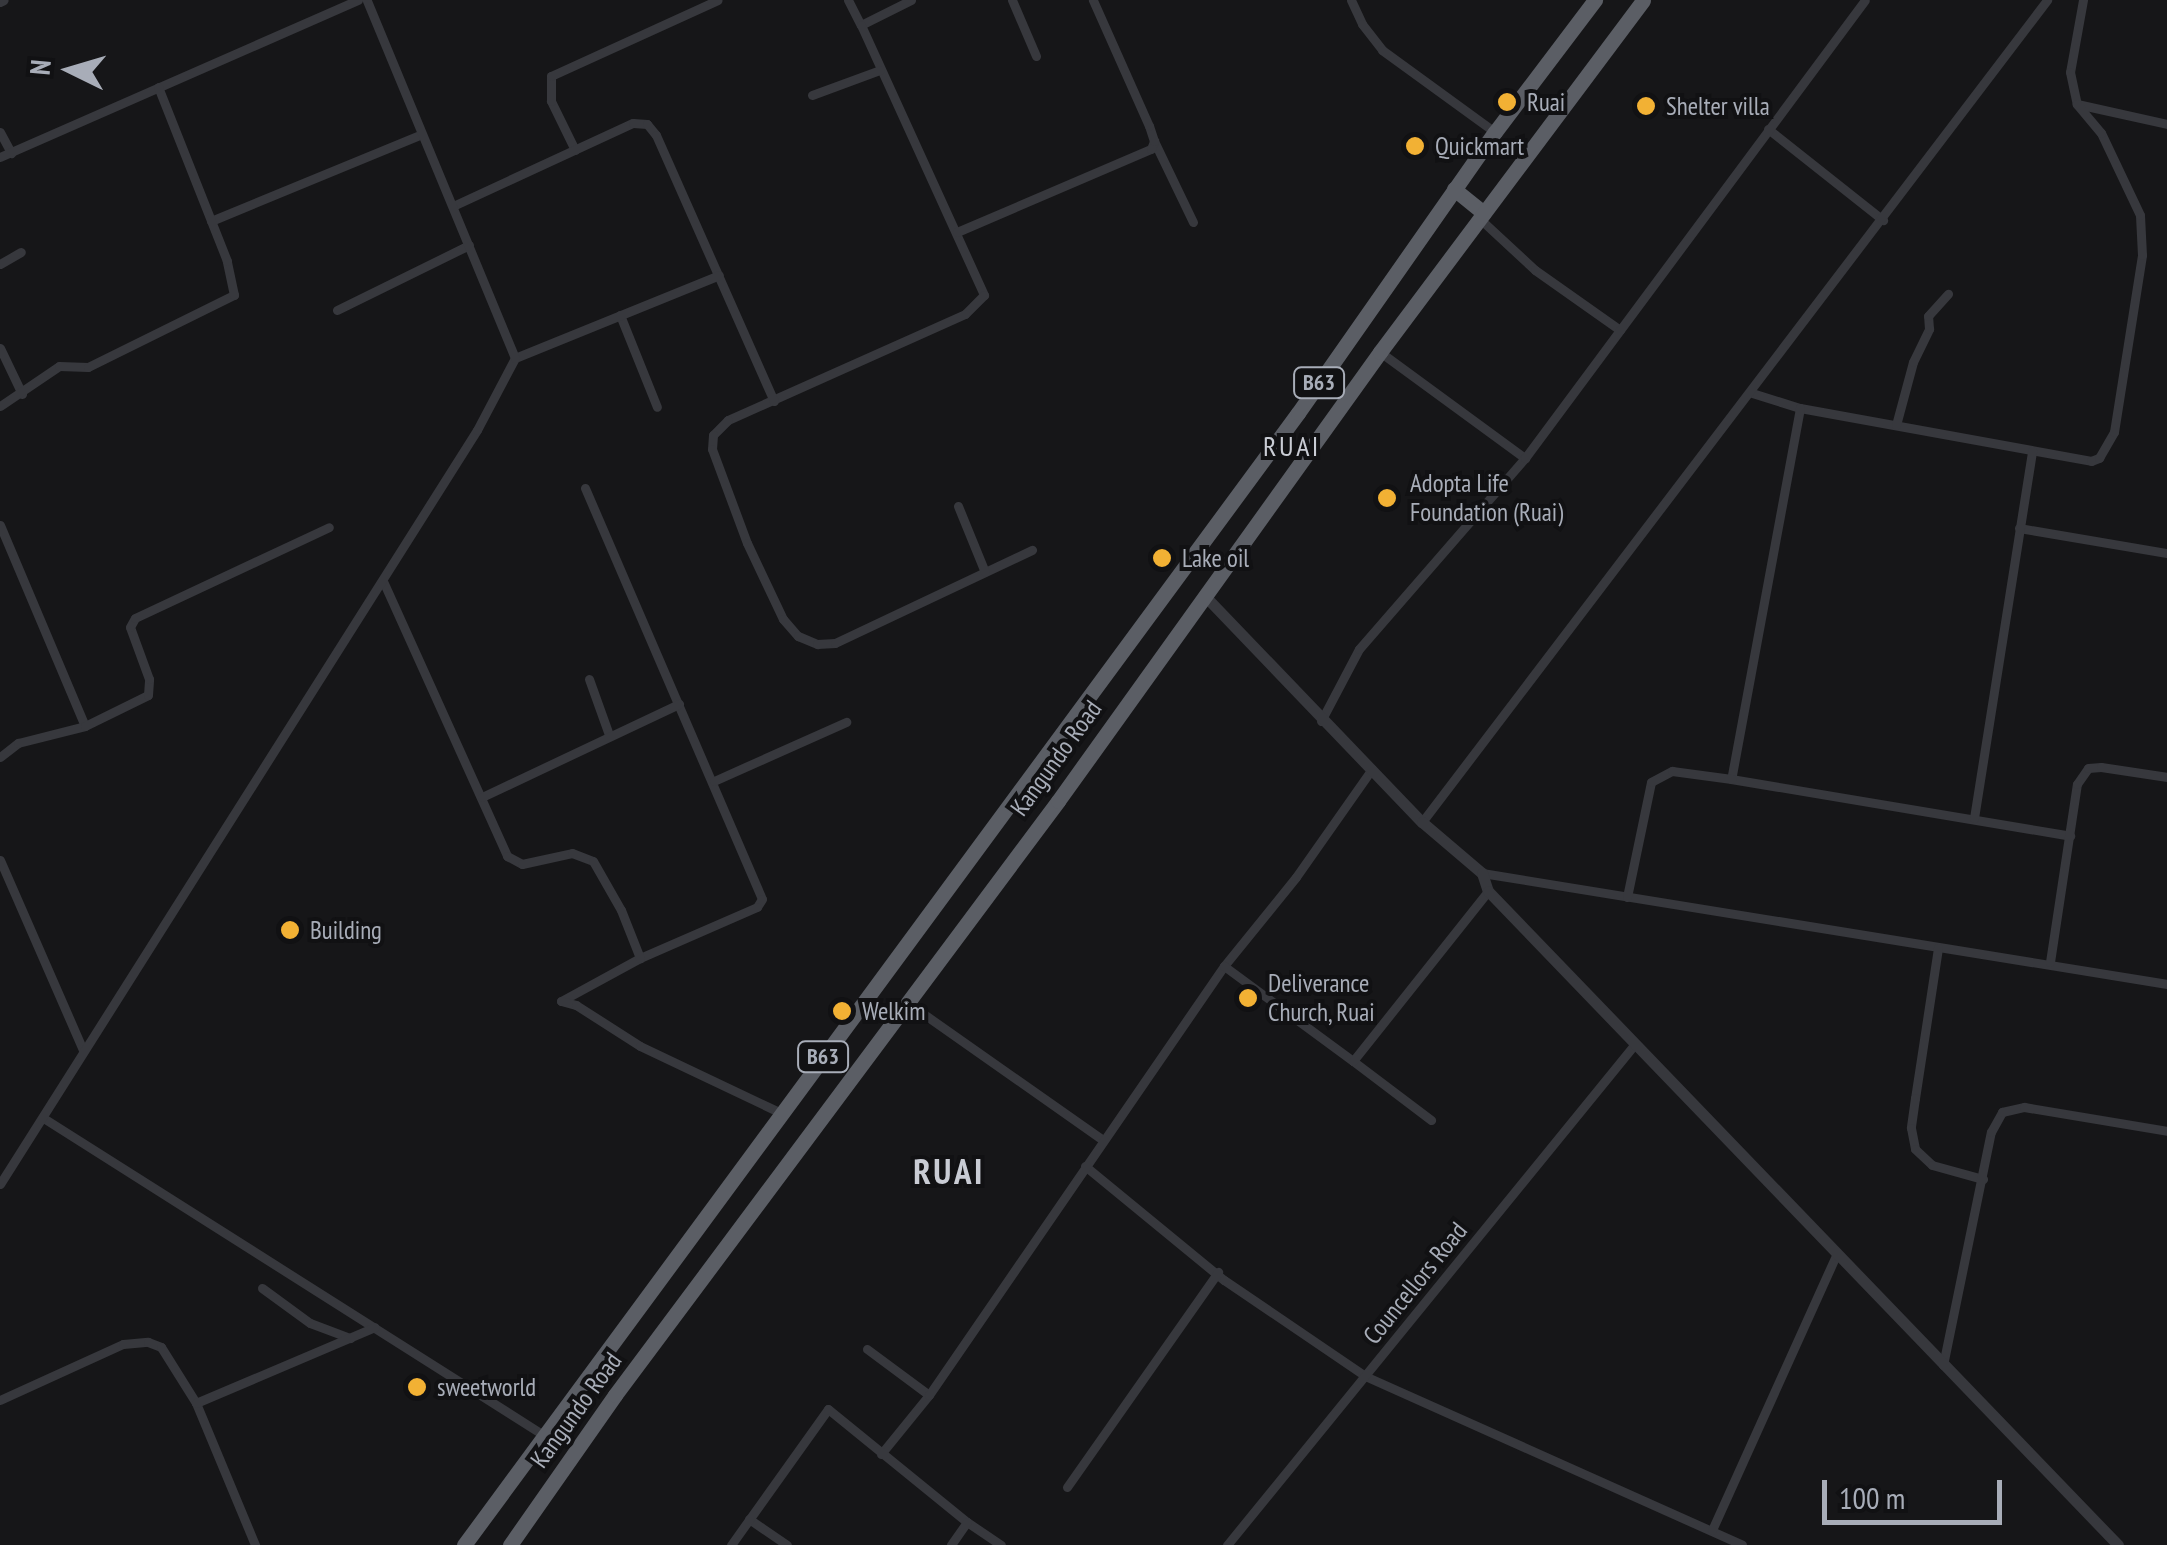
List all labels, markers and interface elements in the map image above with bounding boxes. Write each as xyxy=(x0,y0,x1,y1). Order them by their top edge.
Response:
north arrow xyxy=(20,20,120,120)
text: N xyxy=(21,58,59,76)
place label: Ruai xyxy=(1527,87,1565,117)
marker: Ruai xyxy=(1496,91,1518,113)
place label: Shelter villa xyxy=(1666,91,1770,121)
marker: Shelter villa xyxy=(1635,95,1657,117)
place label: Quickmart xyxy=(1435,131,1524,161)
marker: Quickmart xyxy=(1404,135,1426,157)
road number: B63 xyxy=(1292,366,1346,400)
district label: RUAI xyxy=(1263,429,1321,463)
place label: Adopta Life Foundation (Ruai) xyxy=(1410,469,1563,528)
marker: Adopta Life Foundation (Ruai) xyxy=(1374,485,1400,511)
place label: Lake oil xyxy=(1182,543,1249,573)
marker: Lake oil xyxy=(1151,547,1173,569)
street label: Kangundo Road xyxy=(1004,695,1108,821)
place label: Building xyxy=(310,915,382,945)
marker: Building xyxy=(279,919,301,941)
place label: Deliverance Church, Ruai xyxy=(1268,969,1376,1028)
marker: Deliverance Church, Ruai xyxy=(1237,987,1259,1009)
place label: Welkim xyxy=(862,996,925,1026)
marker: Welkim xyxy=(831,1000,853,1022)
road number: B63 xyxy=(796,1040,850,1074)
district label: RUAI xyxy=(913,1150,985,1192)
street label: Councellors Road xyxy=(1357,1216,1473,1350)
street label: Kangundo Road xyxy=(524,1347,628,1473)
place label: sweetworld xyxy=(437,1372,536,1402)
marker: sweetworld xyxy=(406,1376,428,1398)
scale bar xyxy=(1827,1460,2007,1522)
text: 100 m xyxy=(1839,1478,1905,1517)

